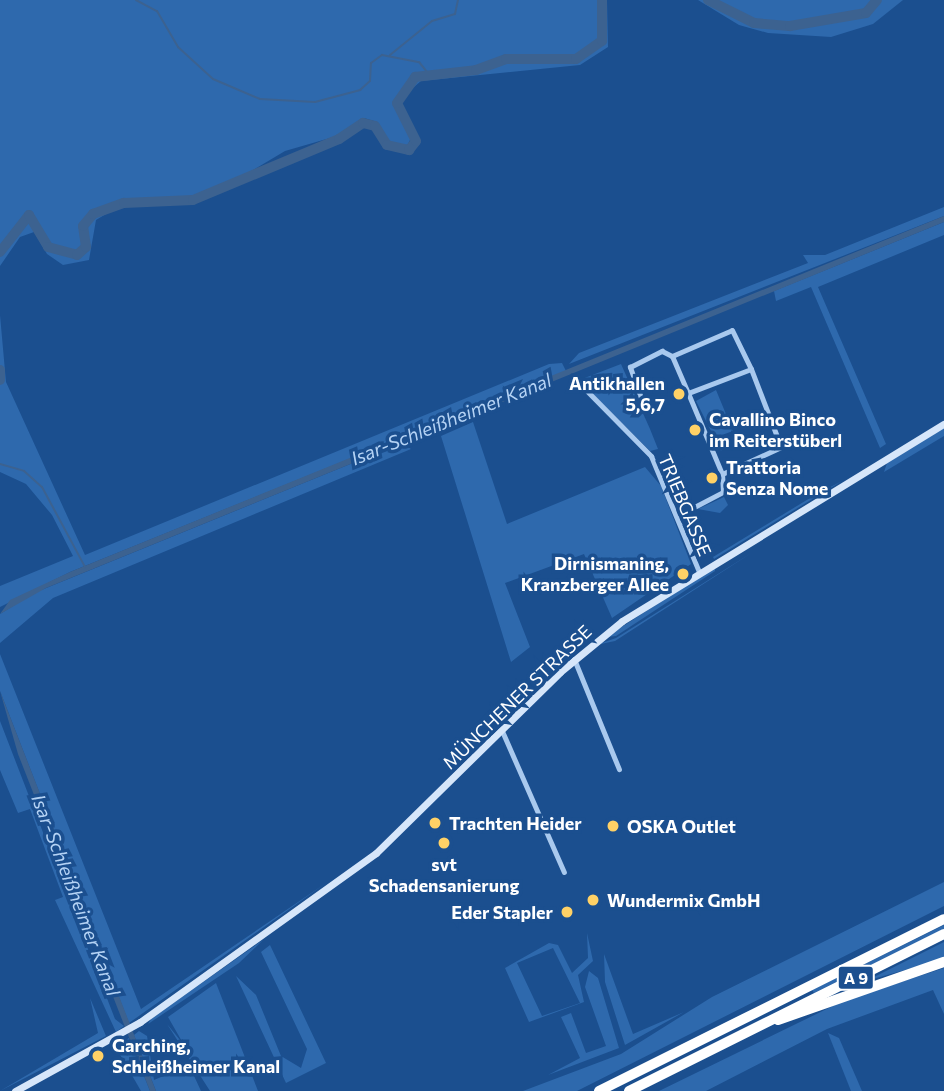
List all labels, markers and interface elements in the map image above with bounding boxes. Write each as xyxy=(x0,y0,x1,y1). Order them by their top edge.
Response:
water label: Isar-Schleißheimer Kanal xyxy=(347,368,555,470)
place label: Antikhallen 5,6,7 xyxy=(569,373,665,416)
marker: Antikhallen 5,6,7 xyxy=(671,386,687,402)
place label: Cavallino Binco im Reiterstüberl xyxy=(709,409,842,452)
marker: Cavallino Binco im Reiterstüberl xyxy=(687,422,703,438)
street label: TRIEBGASSE xyxy=(654,451,716,559)
place label: Trattoria Senza Nome xyxy=(726,457,828,500)
marker: Trattoria Senza Nome xyxy=(704,470,720,486)
place label: Dirnismaning, Kranzberger Allee xyxy=(521,553,669,596)
marker: Dirnismaning, Kranzberger Allee xyxy=(675,566,691,582)
street label: MÜNCHENER STRASSE xyxy=(438,620,596,774)
water label: Isar-Schleißheimer Kanal xyxy=(27,791,125,999)
place label: Trachten Heider xyxy=(449,812,582,834)
marker: Trachten Heider xyxy=(427,815,443,831)
place label: OSKA Outlet xyxy=(627,815,736,837)
marker: OSKA Outlet xyxy=(605,818,621,834)
marker: svt Schadensanierung xyxy=(436,835,452,851)
place label: svt Schadensanierung xyxy=(369,854,519,896)
place label: Wundermix GmbH xyxy=(607,889,760,911)
marker: Wundermix GmbH xyxy=(585,892,601,908)
place label: Eder Stapler xyxy=(451,901,553,923)
marker: Eder Stapler xyxy=(559,904,575,920)
road number: A 9 xyxy=(837,966,875,990)
place label: Garching, Schleißheimer Kanal xyxy=(112,1035,280,1078)
marker: Garching, Schleißheimer Kanal xyxy=(90,1048,106,1064)

